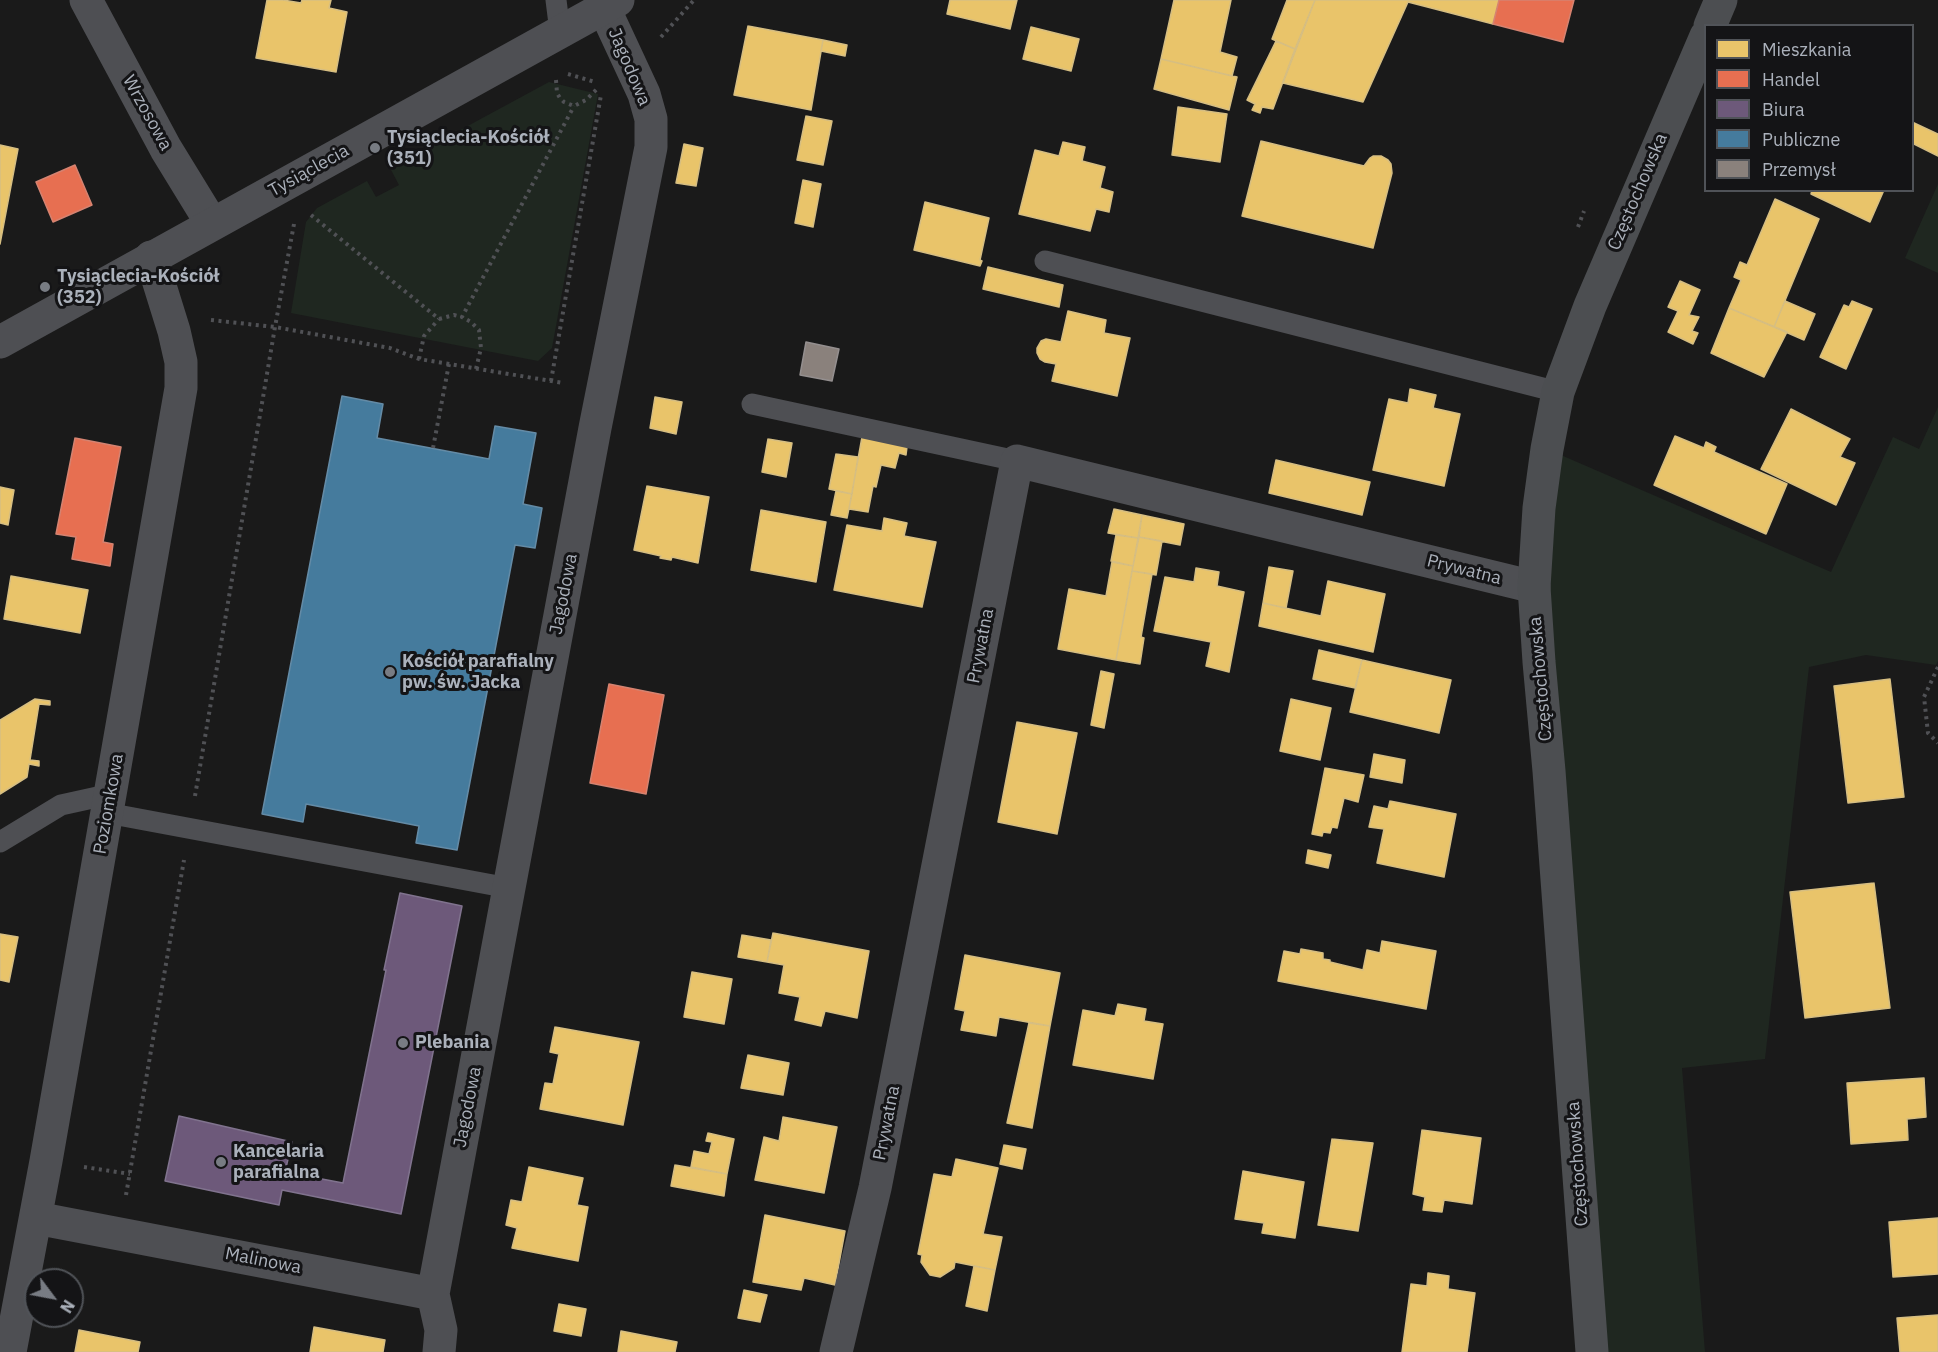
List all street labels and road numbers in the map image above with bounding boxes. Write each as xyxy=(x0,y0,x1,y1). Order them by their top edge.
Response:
street label: Jagodowa xyxy=(603,25,655,109)
street label: Wrzosowa xyxy=(117,72,177,154)
street label: Częstochowska xyxy=(1604,130,1672,254)
street label: Tysiąclecia xyxy=(265,140,353,202)
street label: Prywatna xyxy=(1425,550,1503,590)
street label: Jagodowa xyxy=(546,552,582,636)
street label: Prywatna xyxy=(963,607,999,685)
street label: Częstochowska xyxy=(1525,616,1557,742)
street label: Poziomkowa xyxy=(90,752,128,856)
street label: Jagodowa xyxy=(450,1065,486,1149)
street label: Prywatna xyxy=(869,1084,905,1162)
street label: Częstochowska xyxy=(1563,1101,1593,1227)
street label: Malinowa xyxy=(223,1243,303,1279)

